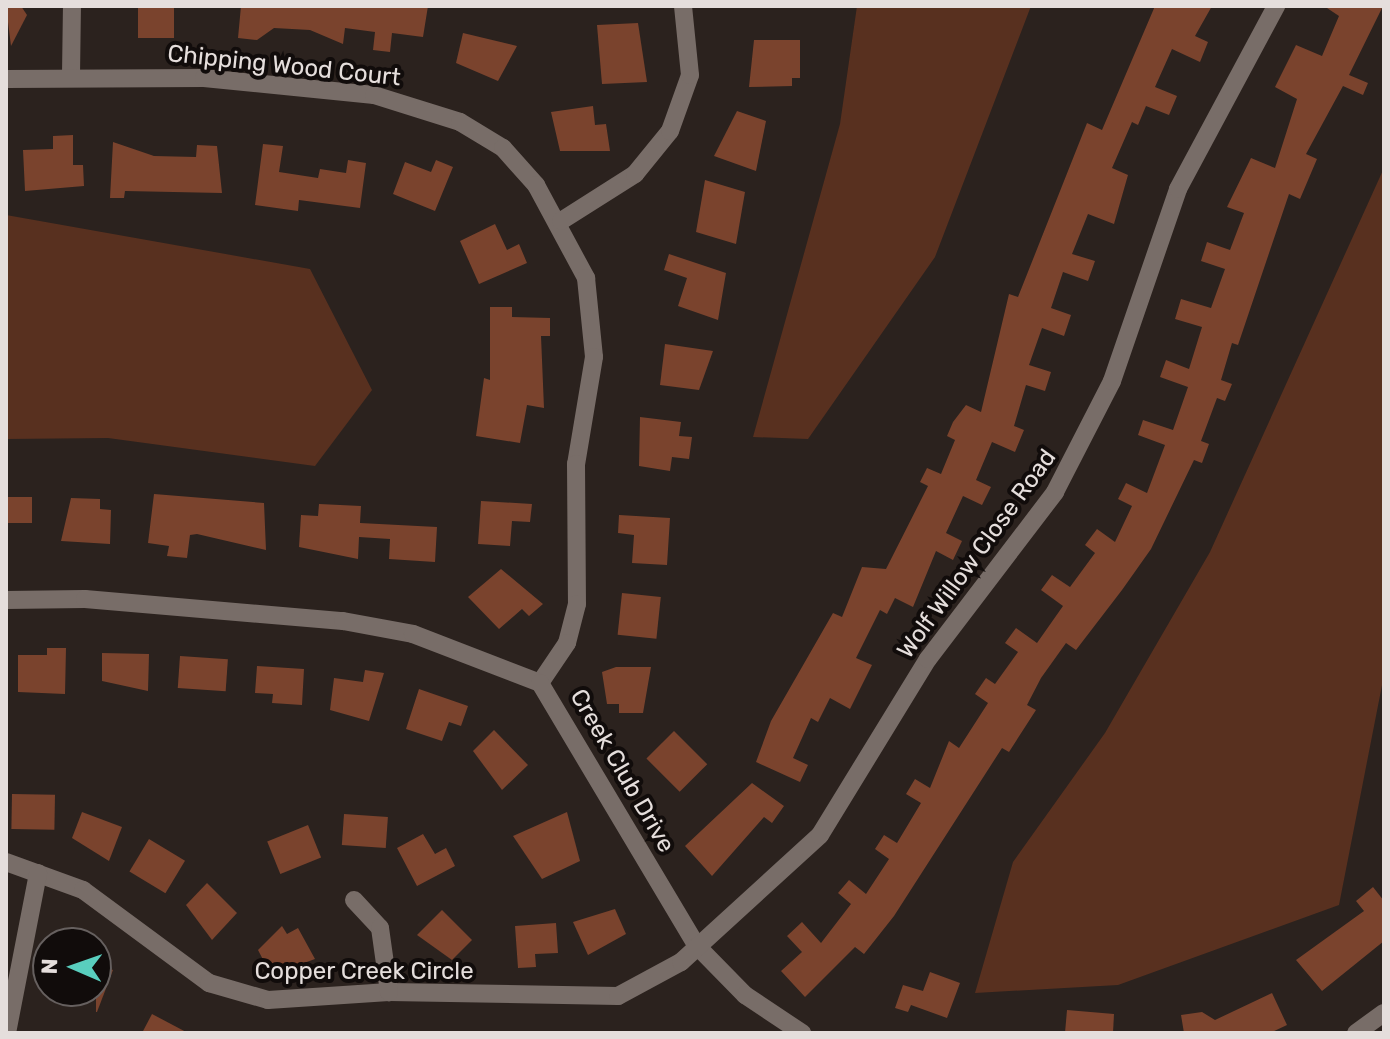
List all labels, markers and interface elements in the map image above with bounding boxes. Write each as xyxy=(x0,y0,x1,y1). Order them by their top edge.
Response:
street label: Chipping Wood Court xyxy=(166,39,402,93)
street label: Wolf Willow Close Road xyxy=(891,443,1063,665)
street label: Creek Club Drive xyxy=(563,684,681,858)
north arrow xyxy=(32,927,112,1007)
text: N xyxy=(36,958,63,975)
street label: Copper Creek Circle xyxy=(254,958,474,986)

